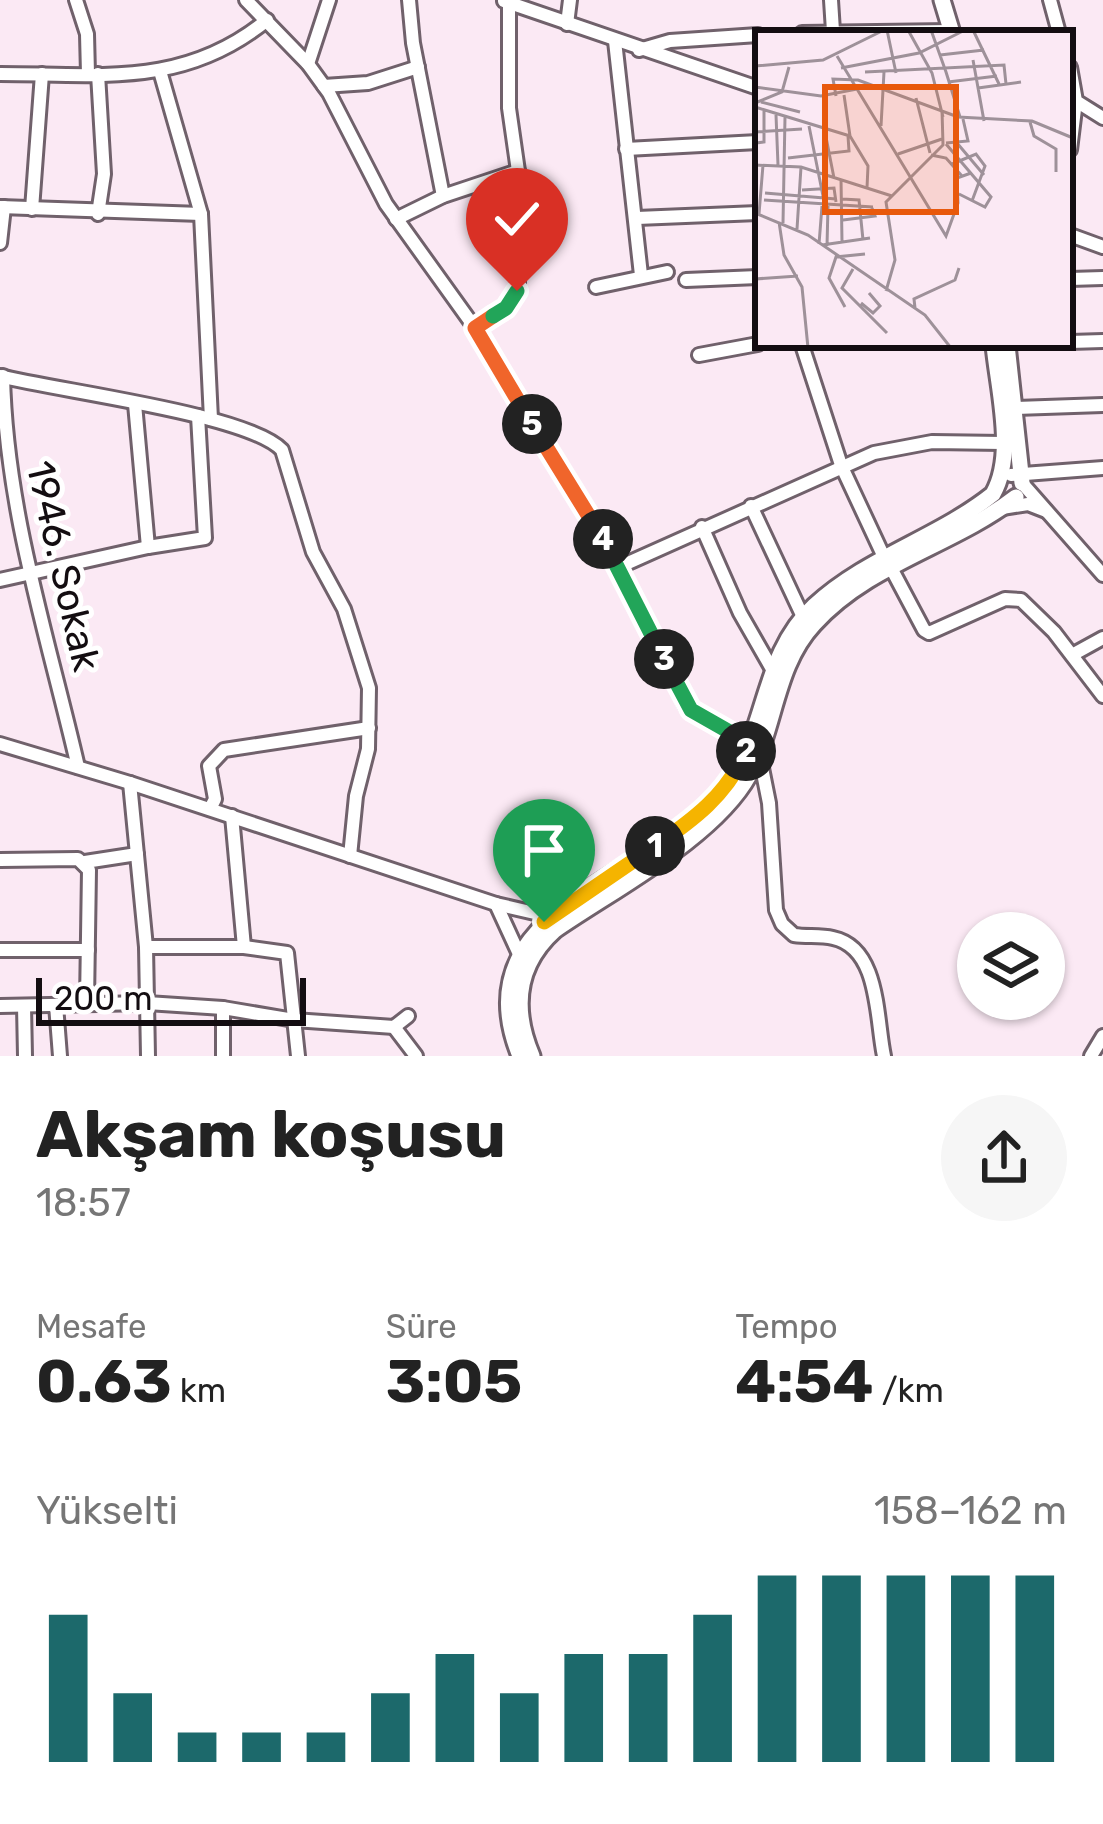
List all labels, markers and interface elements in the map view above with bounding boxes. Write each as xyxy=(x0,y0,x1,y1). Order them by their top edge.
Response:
inset map xyxy=(755,30,1073,348)
pin xyxy=(466,168,568,291)
icon: check xyxy=(484,186,550,252)
pin: 5 xyxy=(502,394,562,454)
text: 5 xyxy=(521,404,543,443)
street label: 1946. Sokak xyxy=(16,456,110,676)
pin: 4 xyxy=(573,509,633,569)
text: 4 xyxy=(592,519,614,558)
pin: 3 xyxy=(634,629,694,689)
text: 3 xyxy=(653,639,675,678)
pin: 2 xyxy=(716,721,776,781)
text: 2 xyxy=(735,731,757,770)
pin xyxy=(493,799,595,922)
pin: 1 xyxy=(625,816,685,876)
icon: arrive xyxy=(511,817,577,883)
text: 1 xyxy=(647,826,663,865)
map controls xyxy=(957,912,1065,1020)
button: layers xyxy=(957,912,1065,1020)
scale bar xyxy=(36,972,306,1025)
text: 200 m xyxy=(54,979,153,1018)
text: Akşam koşusu xyxy=(36,1095,506,1174)
button: share xyxy=(941,1095,1067,1221)
text: 18:57 xyxy=(36,1180,131,1226)
text: Mesafe xyxy=(36,1307,146,1346)
text: Süre xyxy=(386,1307,457,1346)
text: Tempo xyxy=(735,1307,838,1346)
text: 0.63 xyxy=(36,1346,172,1417)
text: 3:05 xyxy=(386,1346,522,1417)
text: 4:54 xyxy=(735,1346,874,1417)
text: km xyxy=(172,1371,226,1410)
text: /km xyxy=(874,1371,944,1410)
text: Yükselti xyxy=(36,1488,178,1534)
text: 158–162 m xyxy=(874,1488,1067,1534)

